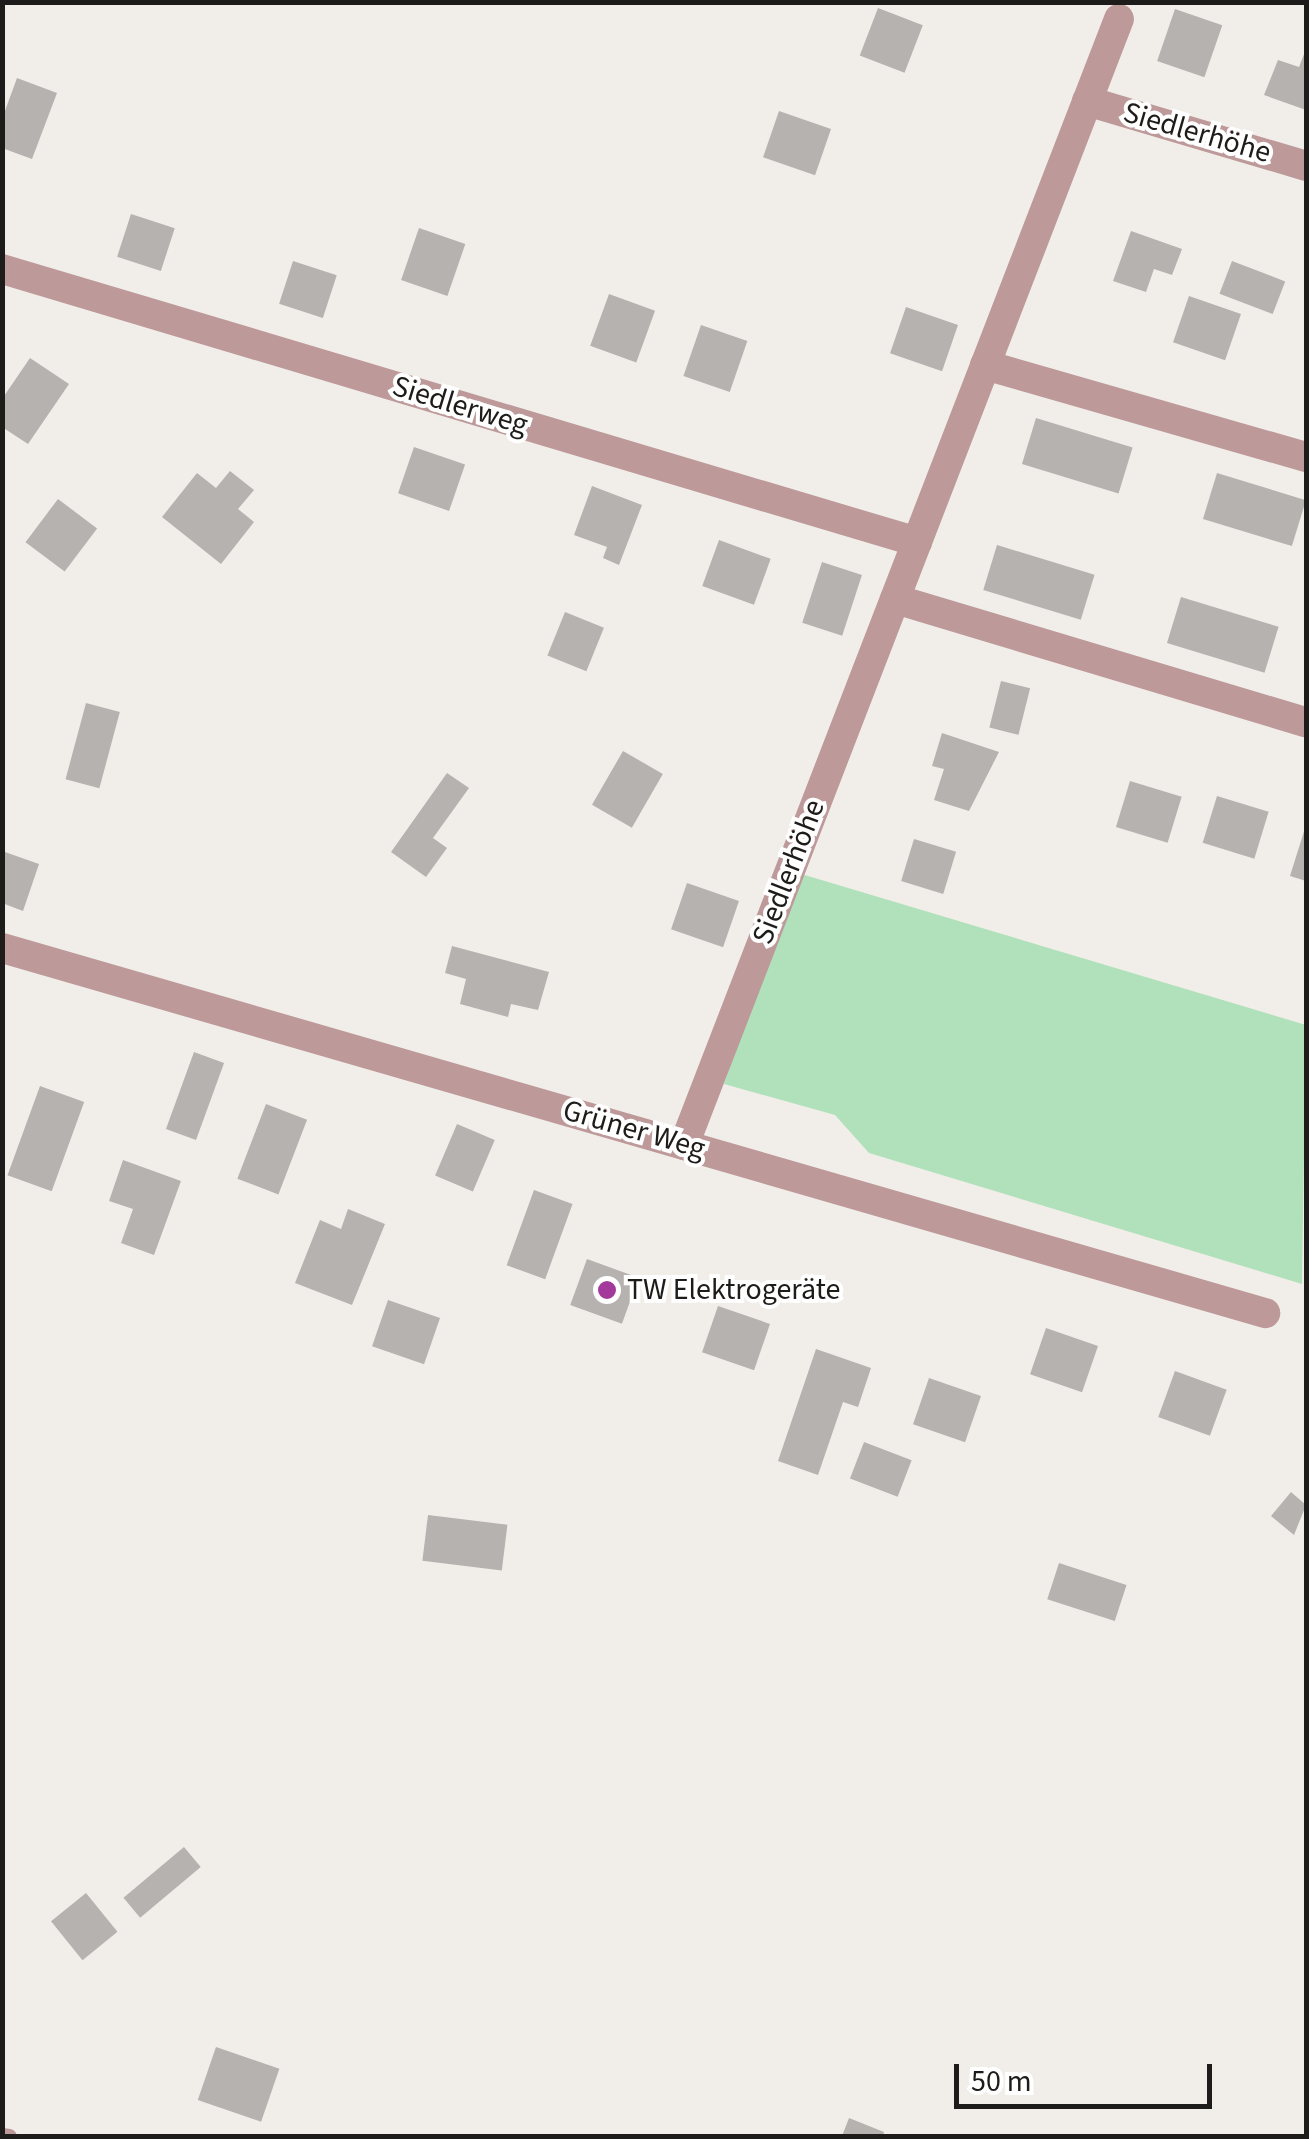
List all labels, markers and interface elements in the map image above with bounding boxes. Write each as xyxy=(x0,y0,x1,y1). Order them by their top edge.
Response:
street label: Siedlerhöhe xyxy=(1119,95,1275,171)
street label: Siedlerweg xyxy=(388,368,532,444)
street label: Siedlerhöhe xyxy=(745,795,833,949)
street label: Grüner Weg xyxy=(559,1093,709,1167)
place label: TW Elektrogeräte xyxy=(627,1272,840,1308)
marker: TW Elektrogeräte xyxy=(596,1279,618,1301)
scale bar xyxy=(959,2044,1216,2106)
text: 50 m xyxy=(971,2060,1032,2103)

